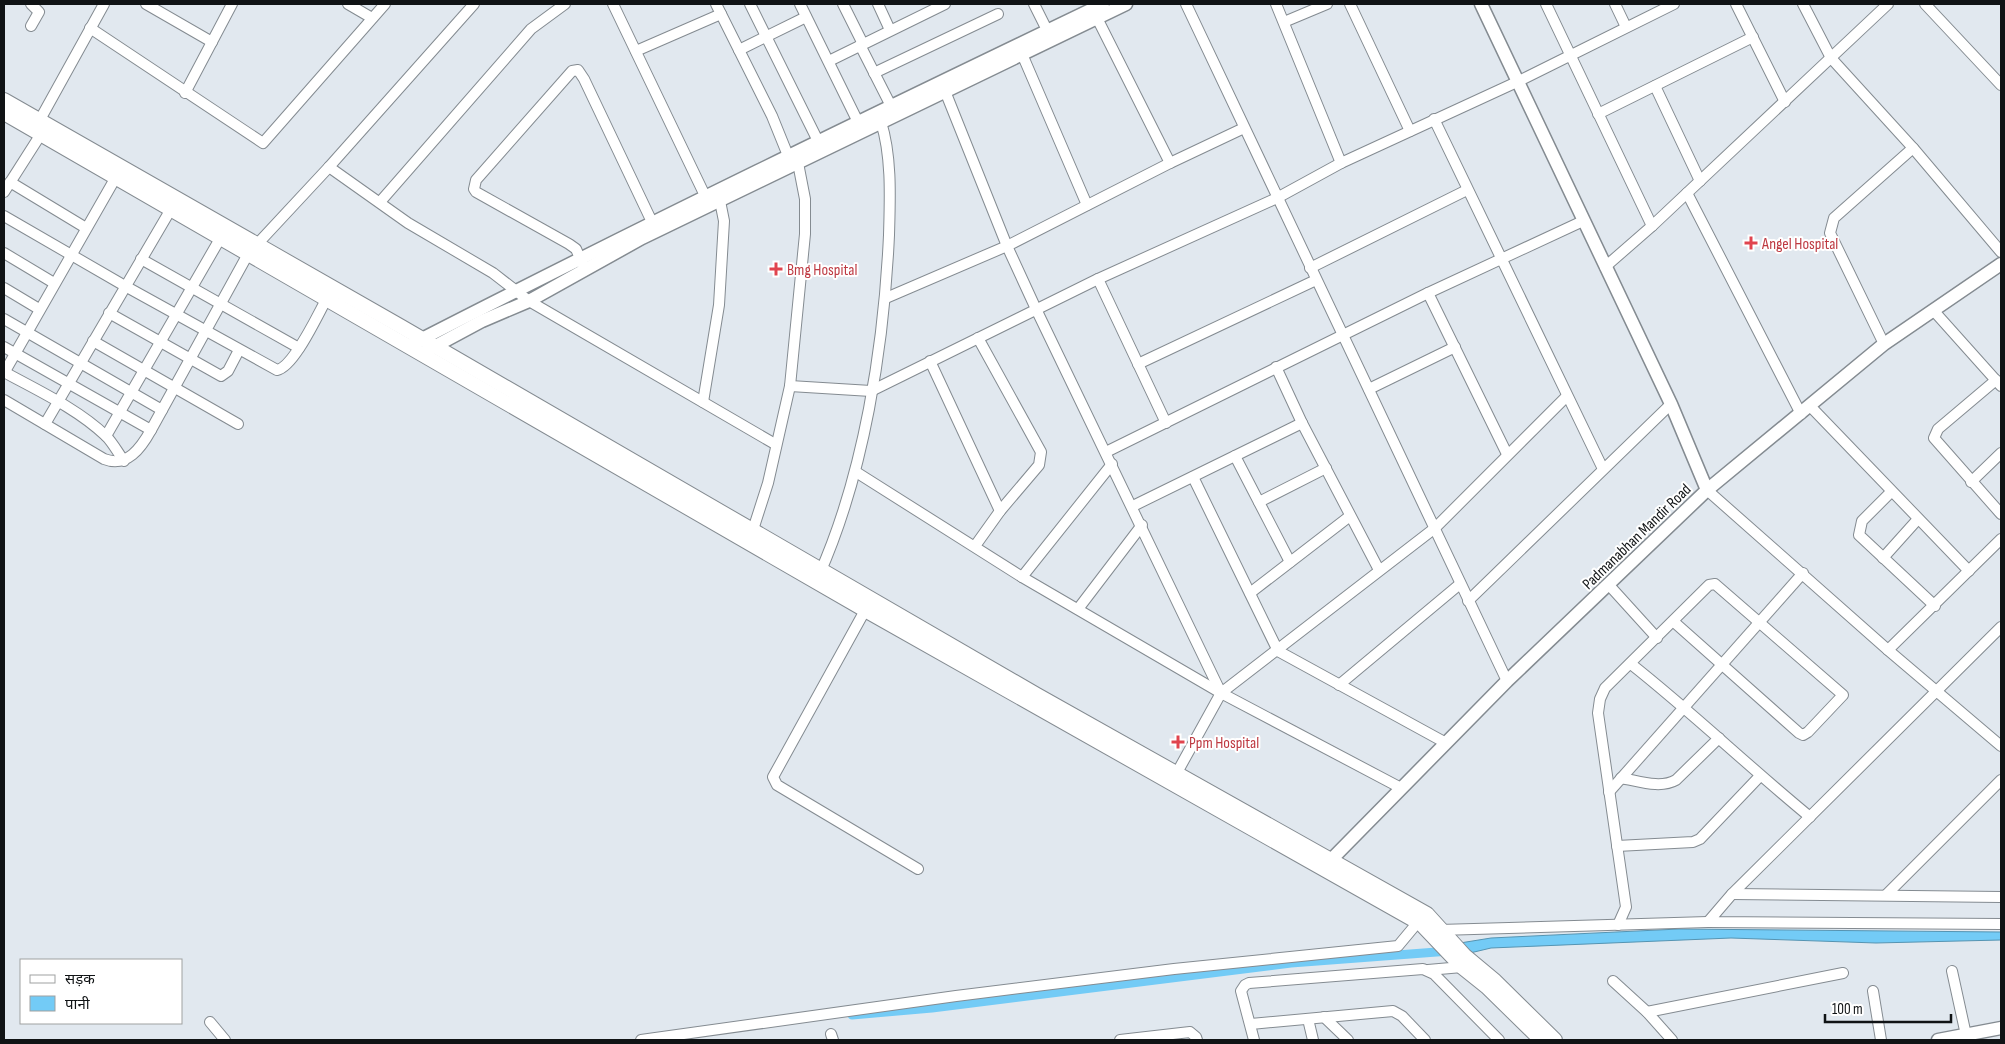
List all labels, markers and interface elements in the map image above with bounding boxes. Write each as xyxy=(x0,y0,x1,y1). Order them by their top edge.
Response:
place label: Angel Hospital xyxy=(1761,235,1838,254)
marker: Angel Hospital xyxy=(1744,236,1758,250)
place label: Bmg Hospital xyxy=(787,261,857,280)
marker: Bmg Hospital xyxy=(769,262,783,276)
street label: Padmanabhan Mandir Road xyxy=(1579,480,1695,594)
place label: Ppm Hospital xyxy=(1189,734,1259,753)
marker: Ppm Hospital xyxy=(1171,735,1185,749)
legend xyxy=(20,959,182,1024)
text: सड़क xyxy=(65,970,95,989)
scale bar xyxy=(1825,992,1951,1024)
text: पानी xyxy=(65,995,91,1014)
text: 100 m xyxy=(1832,1000,1863,1019)

